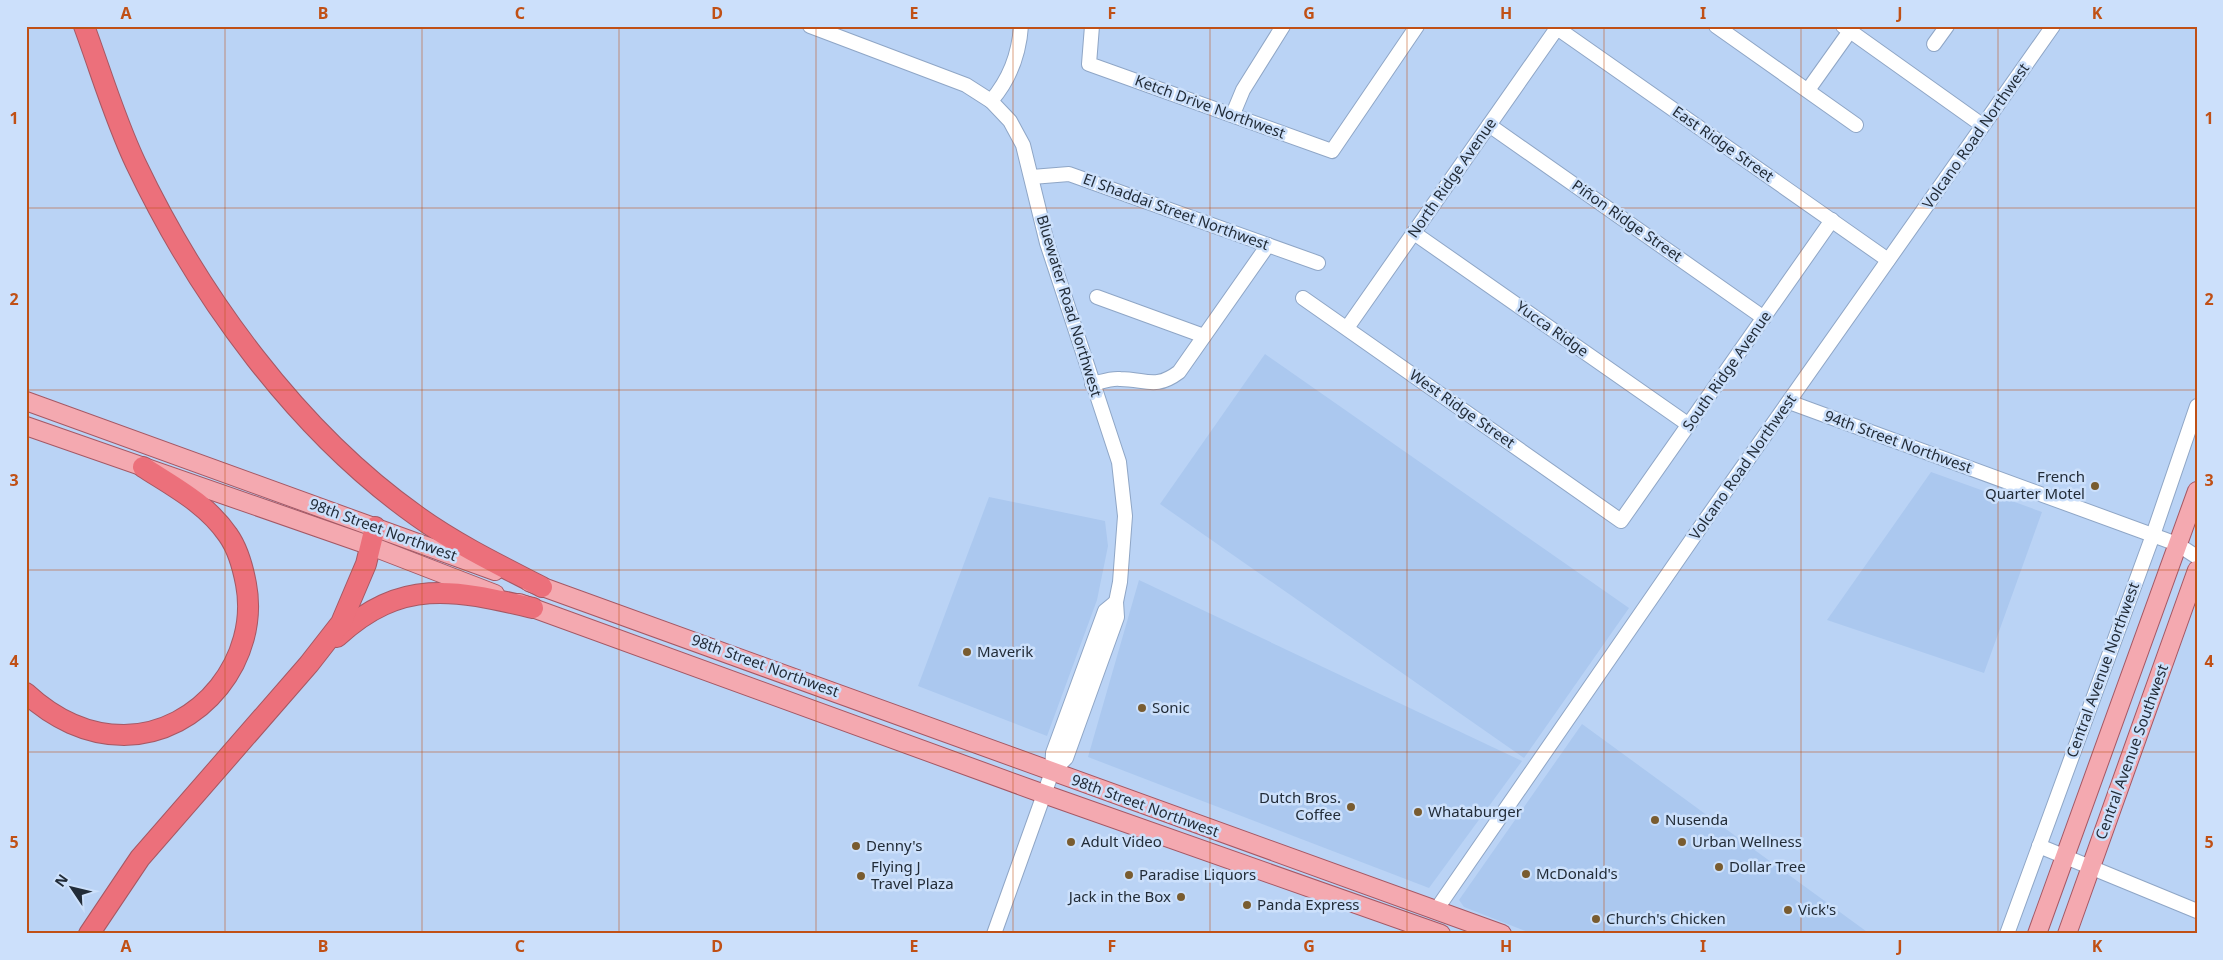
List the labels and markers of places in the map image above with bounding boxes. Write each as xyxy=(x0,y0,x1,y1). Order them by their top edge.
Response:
place label: French Quarter Motel xyxy=(1985,466,2085,503)
marker: French Quarter Motel xyxy=(2089,480,2101,492)
place label: Maverik xyxy=(977,641,1033,661)
marker: Maverik xyxy=(961,646,973,658)
place label: Sonic xyxy=(1152,697,1190,717)
marker: Sonic xyxy=(1136,702,1148,714)
place label: Dutch Bros. Coffee xyxy=(1259,787,1341,824)
marker: Dutch Bros. Coffee xyxy=(1345,801,1357,813)
place label: Whataburger xyxy=(1428,801,1522,821)
marker: Whataburger xyxy=(1412,806,1424,818)
place label: Nusenda xyxy=(1665,809,1728,829)
marker: Nusenda xyxy=(1649,814,1661,826)
place label: Adult Video xyxy=(1081,831,1162,851)
place label: Urban Wellness xyxy=(1692,831,1802,851)
place label: Denny's xyxy=(866,835,922,855)
marker: Adult Video xyxy=(1065,836,1077,848)
marker: Urban Wellness xyxy=(1676,836,1688,848)
marker: Denny's xyxy=(850,840,862,852)
place label: Flying J Travel Plaza xyxy=(871,856,954,893)
place label: Dollar Tree xyxy=(1729,856,1806,876)
marker: Dollar Tree xyxy=(1713,861,1725,873)
place label: McDonald's xyxy=(1536,863,1618,883)
place label: Paradise Liquors xyxy=(1139,864,1256,884)
marker: McDonald's xyxy=(1520,868,1532,880)
marker: Paradise Liquors xyxy=(1123,869,1135,881)
marker: Flying J Travel Plaza xyxy=(855,870,867,882)
place label: Jack in the Box xyxy=(1067,886,1171,906)
marker: Jack in the Box xyxy=(1175,891,1187,903)
place label: Panda Express xyxy=(1257,894,1360,914)
marker: Panda Express xyxy=(1241,899,1253,911)
place label: Vick's xyxy=(1798,899,1836,919)
marker: Vick's xyxy=(1782,904,1794,916)
place label: Church's Chicken xyxy=(1606,908,1726,928)
marker: Church's Chicken xyxy=(1590,913,1602,925)

